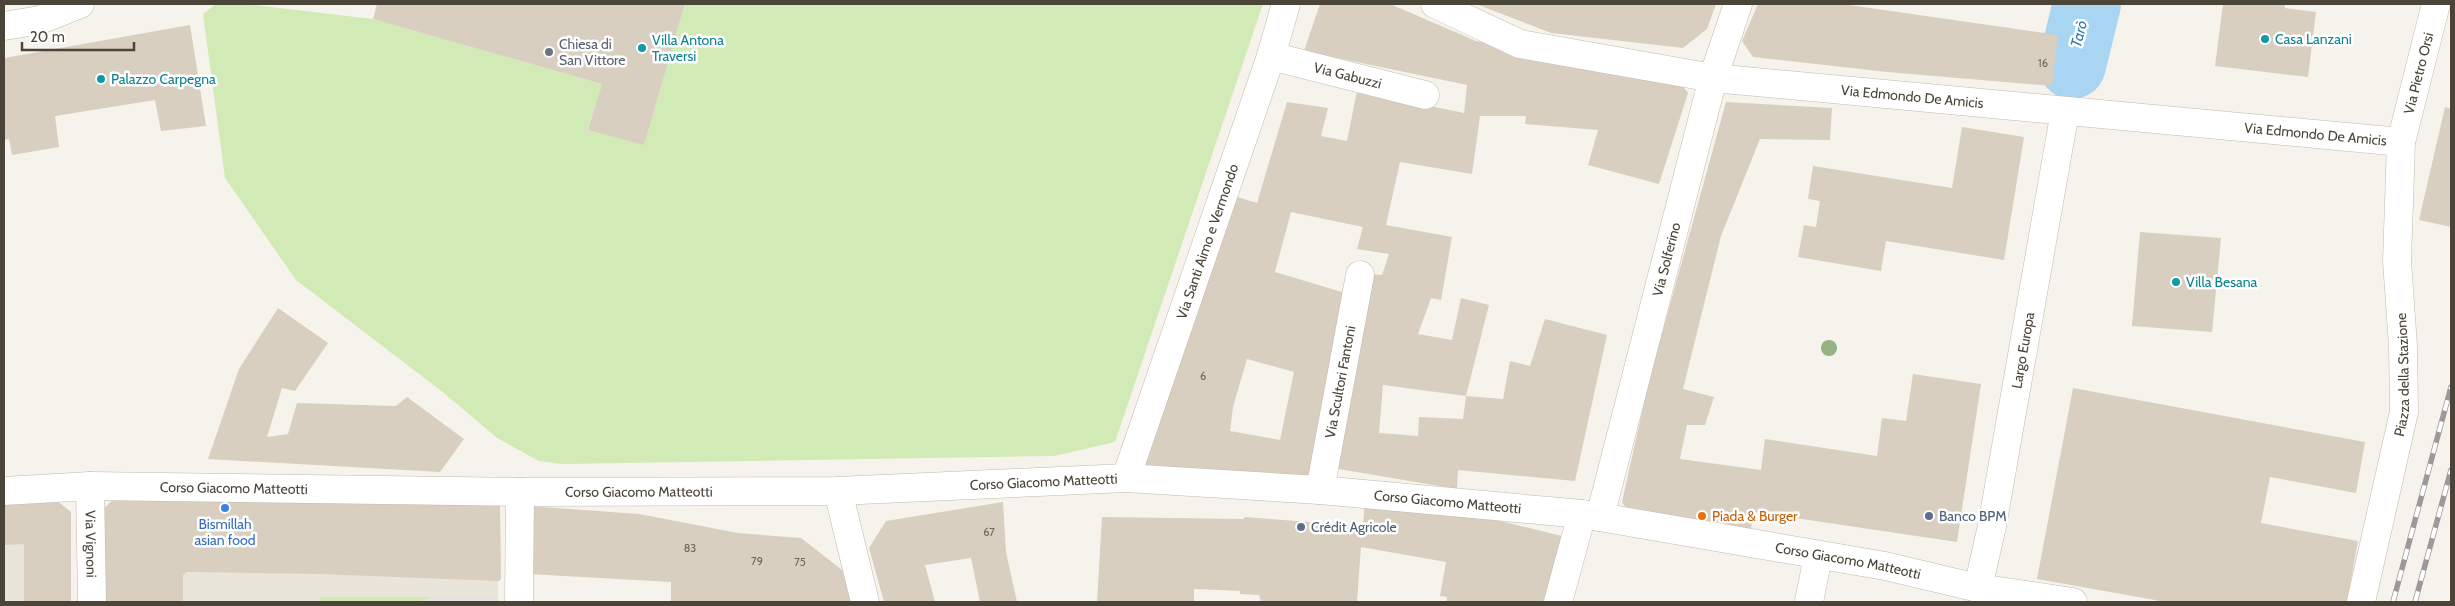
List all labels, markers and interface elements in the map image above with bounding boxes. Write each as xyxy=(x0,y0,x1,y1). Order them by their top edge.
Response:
water label: Tarò xyxy=(2067,18,2091,49)
scale bar xyxy=(22,20,135,52)
text: 20 m xyxy=(30,28,65,46)
place label: Casa Lanzani xyxy=(2275,30,2352,48)
street label: Via Pietro Orsi xyxy=(2399,30,2437,116)
place label: Villa Antona Traversi xyxy=(652,31,724,65)
marker: Casa Lanzani xyxy=(2259,33,2271,45)
place label: Chiesa di San Vittore xyxy=(559,35,626,69)
marker: Villa Antona Traversi xyxy=(636,42,648,54)
marker: Chiesa di San Vittore xyxy=(543,46,555,58)
house number: 16 xyxy=(2038,56,2048,70)
street label: Via Gabuzzi xyxy=(1312,58,1384,93)
place label: Palazzo Carpegna xyxy=(111,70,216,88)
marker: Palazzo Carpegna xyxy=(95,73,107,85)
street label: Via Edmondo De Amicis xyxy=(1840,81,1985,112)
street label: Via Edmondo De Amicis xyxy=(2243,118,2388,150)
street label: Via Santi Aimo e Vermondo xyxy=(1172,161,1242,322)
street label: Via Solferino xyxy=(1648,220,1685,298)
place label: Villa Besana xyxy=(2186,273,2257,291)
marker: Villa Besana xyxy=(2170,276,2182,288)
street label: Largo Europa xyxy=(2007,310,2039,390)
street label: Piazza della Stazione xyxy=(2390,312,2413,438)
street label: Via Scultori Fantoni xyxy=(1321,324,1359,440)
house number: 6 xyxy=(1200,369,1206,383)
street label: Corso Giacomo Matteotti xyxy=(969,469,1118,494)
street label: Corso Giacomo Matteotti xyxy=(160,478,308,498)
street label: Corso Giacomo Matteotti xyxy=(565,482,713,501)
street label: Corso Giacomo Matteotti xyxy=(1373,486,1522,517)
marker: Bismillah asian food xyxy=(219,502,231,514)
place label: Piada & Burger xyxy=(1712,507,1798,525)
place label: Banco BPM xyxy=(1939,507,2007,525)
street label: Via Vignoni xyxy=(81,510,101,578)
marker: Piada & Burger xyxy=(1696,510,1708,522)
marker: Banco BPM xyxy=(1923,510,1935,522)
place label: Bismillah asian food xyxy=(195,515,255,549)
place label: Crédit Agricole xyxy=(1311,518,1397,536)
marker: Crédit Agricole xyxy=(1295,521,1307,533)
house number: 67 xyxy=(983,525,995,539)
street label: Corso Giacomo Matteotti xyxy=(1774,538,1923,583)
house number: 83 xyxy=(684,541,696,555)
house number: 79 xyxy=(751,554,763,568)
house number: 75 xyxy=(794,555,806,569)

